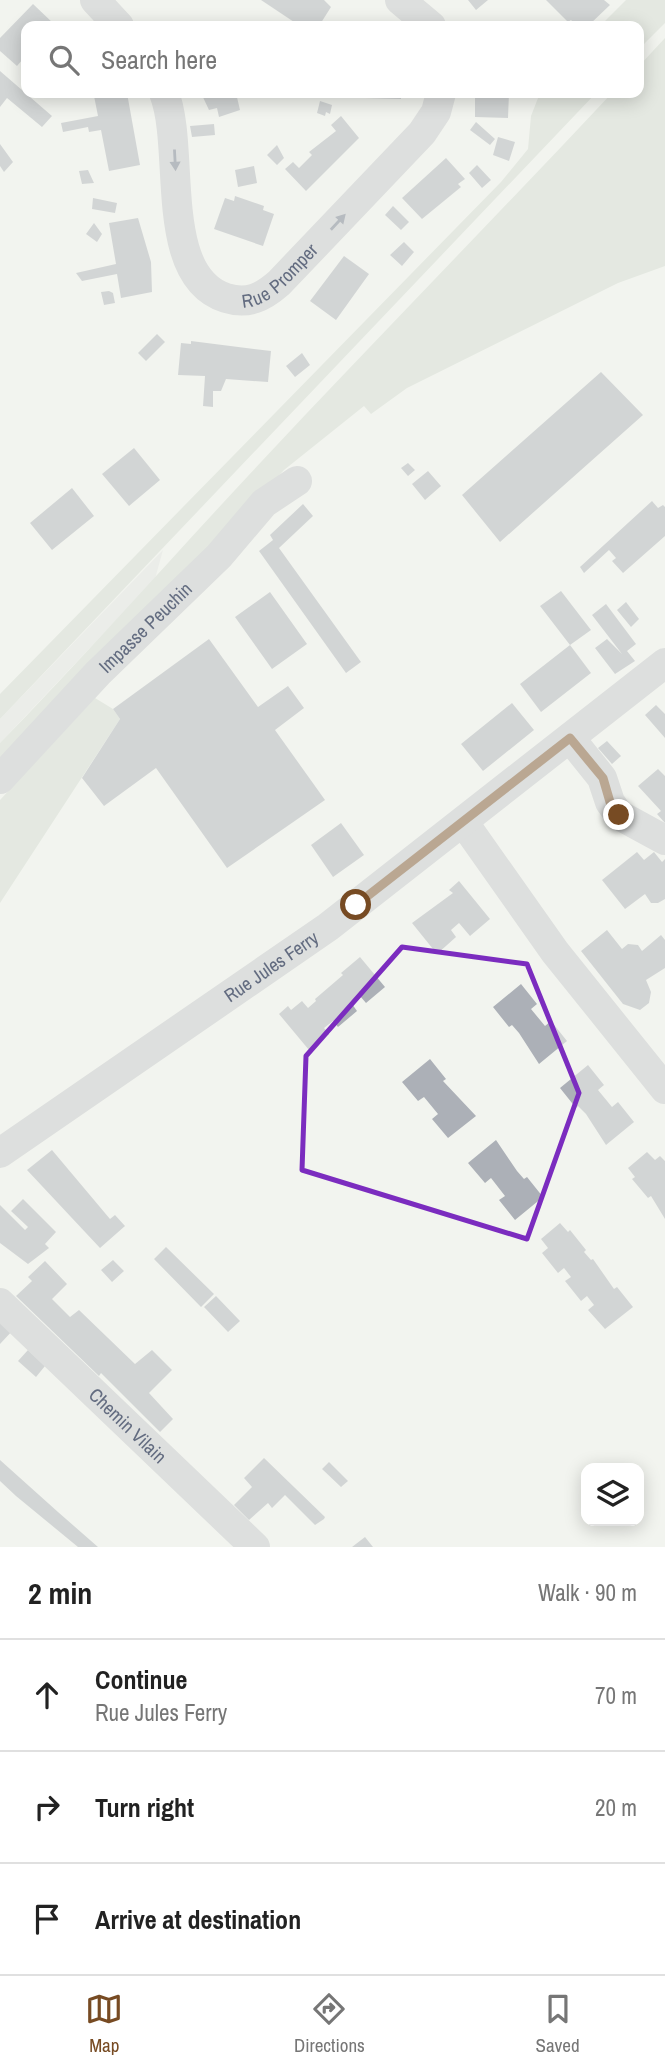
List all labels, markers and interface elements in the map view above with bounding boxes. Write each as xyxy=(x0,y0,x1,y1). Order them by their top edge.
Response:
search box xyxy=(21,21,644,98)
icon: search xyxy=(45,41,83,79)
text: Search here xyxy=(101,42,217,77)
one-way arrow xyxy=(170,149,181,171)
one-way arrow xyxy=(329,214,345,231)
street label: Rue Promper xyxy=(240,237,324,314)
street label: Impasse Peuchin xyxy=(93,576,198,679)
route end xyxy=(603,799,634,830)
route start xyxy=(340,889,371,920)
street label: Rue Jules Ferry xyxy=(219,925,323,1008)
street label: Chemin Vilain xyxy=(83,1382,172,1469)
map controls xyxy=(581,1463,644,1526)
button: layers xyxy=(581,1463,644,1526)
text: 2 min xyxy=(28,1573,92,1613)
text: Walk · 90 m xyxy=(538,1577,637,1608)
text: Continue xyxy=(95,1662,187,1697)
icon: ahead xyxy=(28,1676,66,1714)
text: 70 m xyxy=(595,1680,637,1711)
text: Rue Jules Ferry xyxy=(95,1697,227,1728)
icon: right xyxy=(28,1788,66,1826)
text: Turn right xyxy=(95,1790,194,1825)
text: 20 m xyxy=(595,1792,637,1823)
icon: arrive xyxy=(28,1900,66,1938)
text: Arrive at destination xyxy=(95,1902,301,1937)
tab: Map xyxy=(85,1990,123,2058)
tab: Directions xyxy=(294,1990,365,2058)
tab: Saved xyxy=(536,1990,580,2058)

